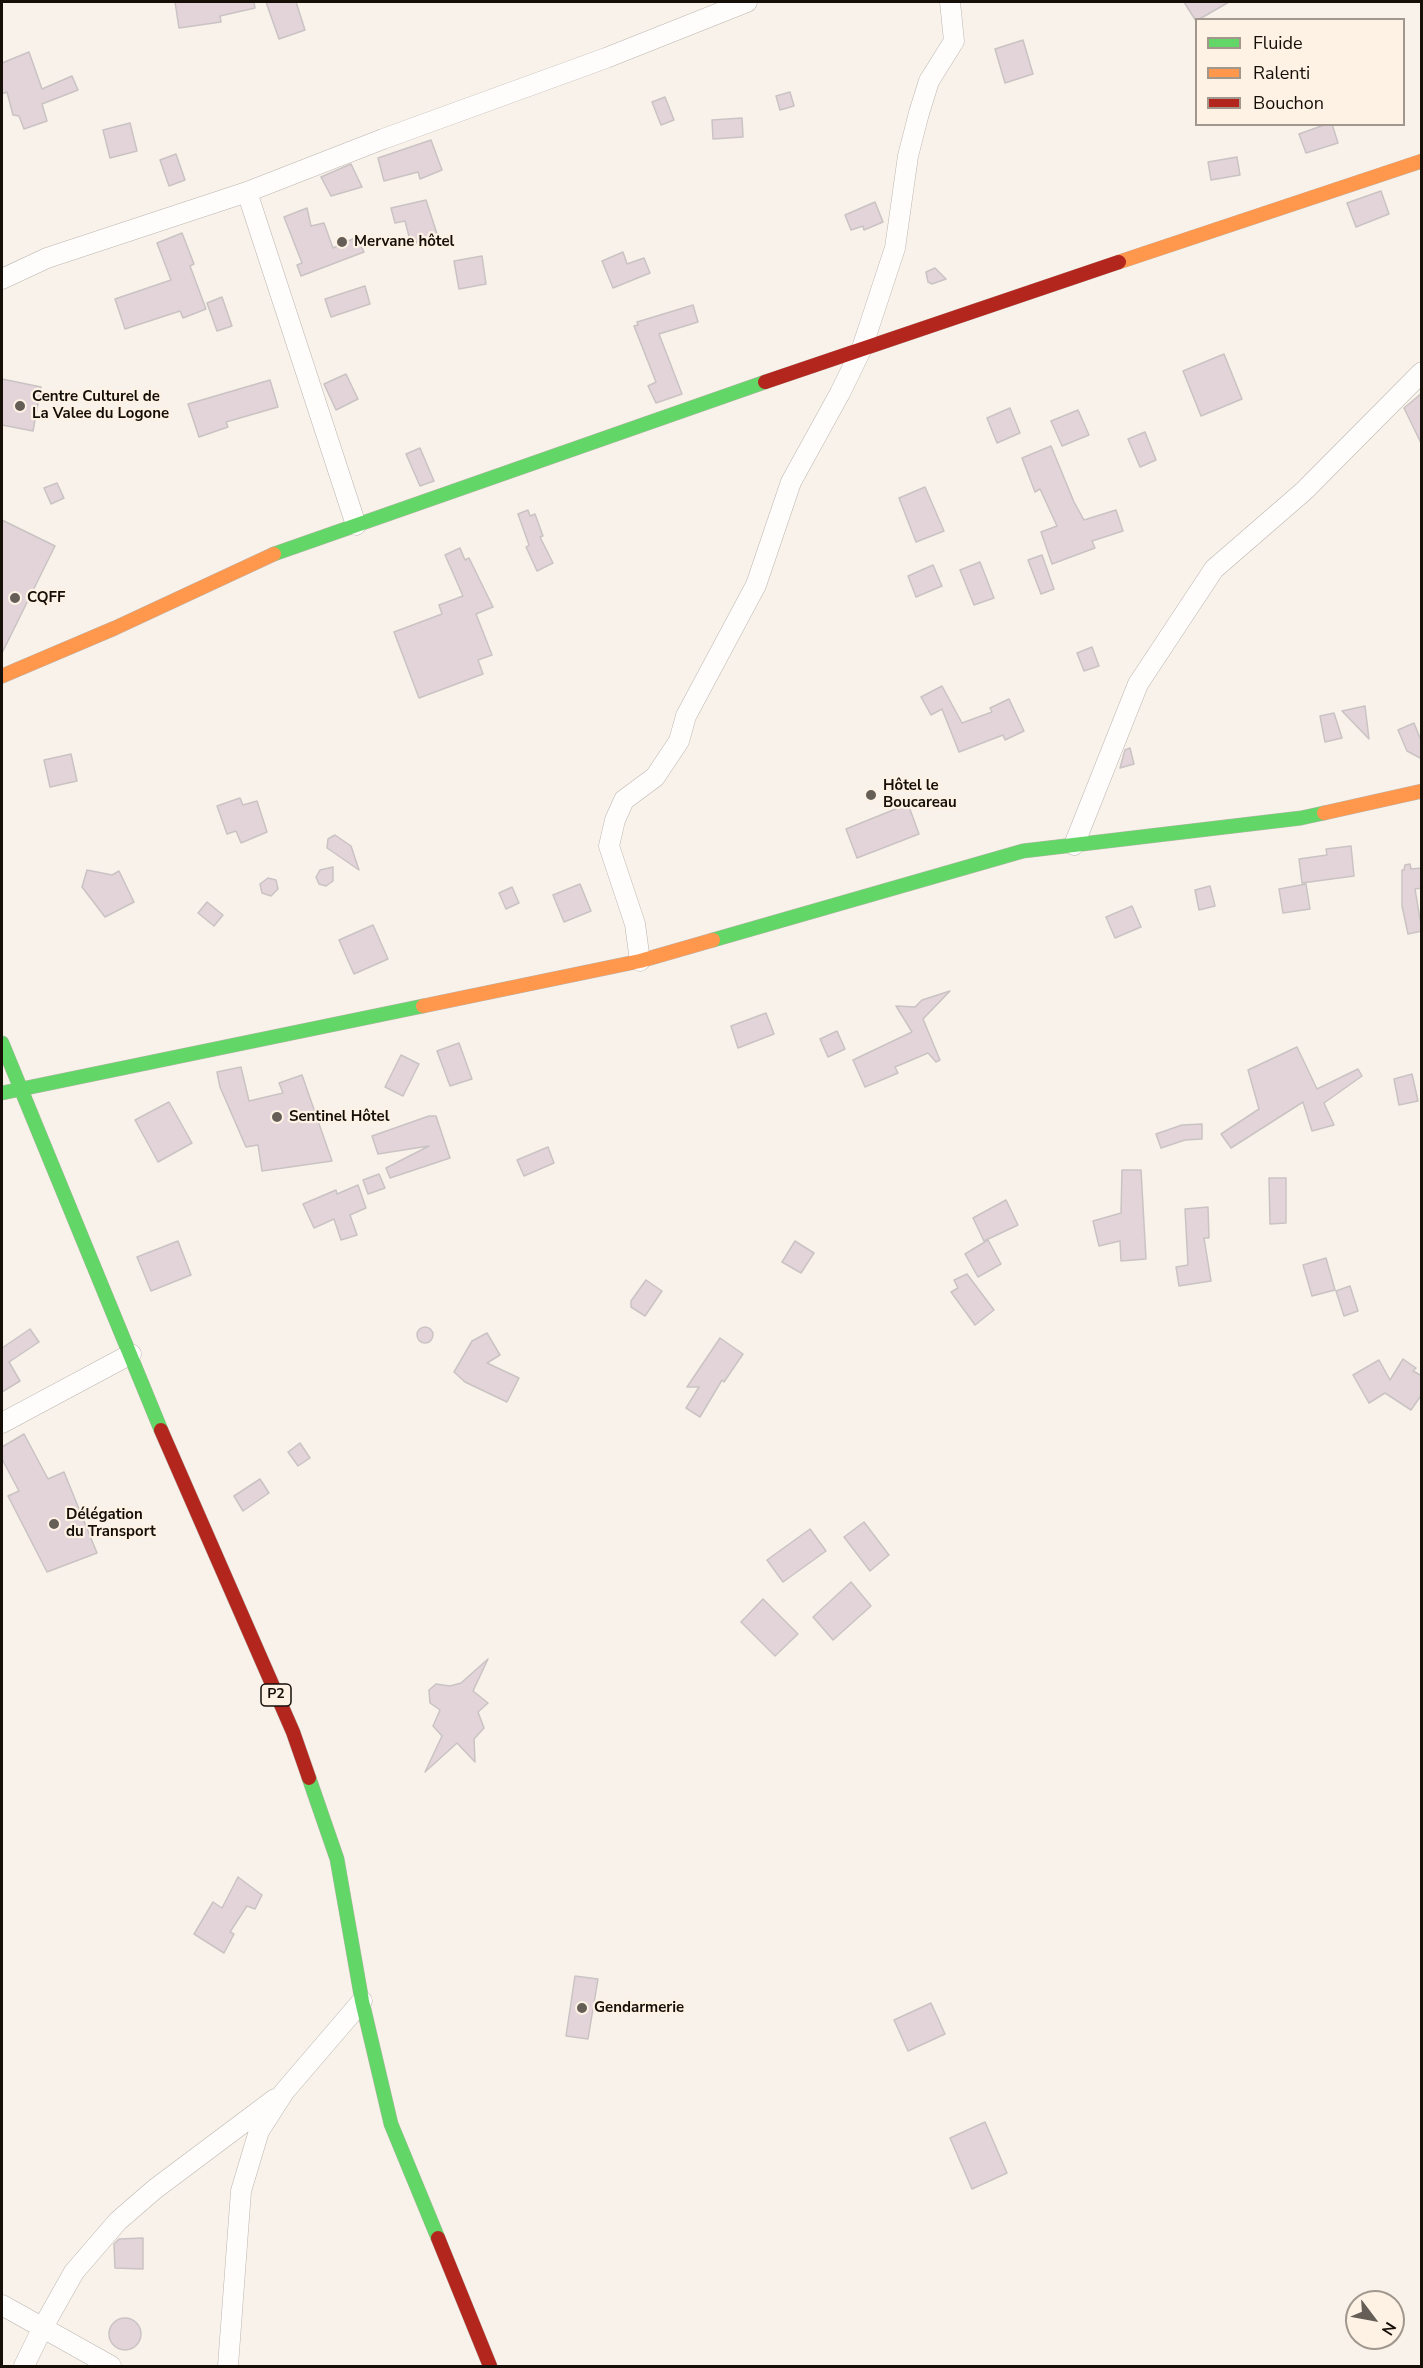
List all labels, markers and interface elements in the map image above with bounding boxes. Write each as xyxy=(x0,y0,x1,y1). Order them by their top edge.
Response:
legend xyxy=(1195,18,1405,126)
text: Fluide xyxy=(1253,31,1303,55)
text: Ralenti xyxy=(1253,61,1310,85)
text: Bouchon xyxy=(1253,91,1324,115)
place label: Mervane hôtel xyxy=(354,233,454,251)
marker: Mervane hôtel xyxy=(335,235,349,249)
place label: Centre Culturel de La Valee du Logone xyxy=(32,388,169,423)
marker: Centre Culturel de La Valee du Logone xyxy=(13,399,27,413)
place label: CQFF xyxy=(27,589,65,607)
marker: CQFF xyxy=(8,591,22,605)
place label: Hôtel le Boucareau xyxy=(883,777,957,812)
marker: Hôtel le Boucareau xyxy=(864,788,878,802)
place label: Sentinel Hôtel xyxy=(289,1108,389,1126)
marker: Sentinel Hôtel xyxy=(270,1110,284,1124)
place label: Délégation du Transport xyxy=(66,1506,156,1541)
marker: Délégation du Transport xyxy=(47,1517,61,1531)
road number: P2 xyxy=(261,1684,291,1706)
place label: Gendarmerie xyxy=(594,1999,684,2017)
marker: Gendarmerie xyxy=(575,2001,589,2015)
north arrow xyxy=(1345,2290,1405,2350)
text: N xyxy=(1376,2318,1401,2339)

